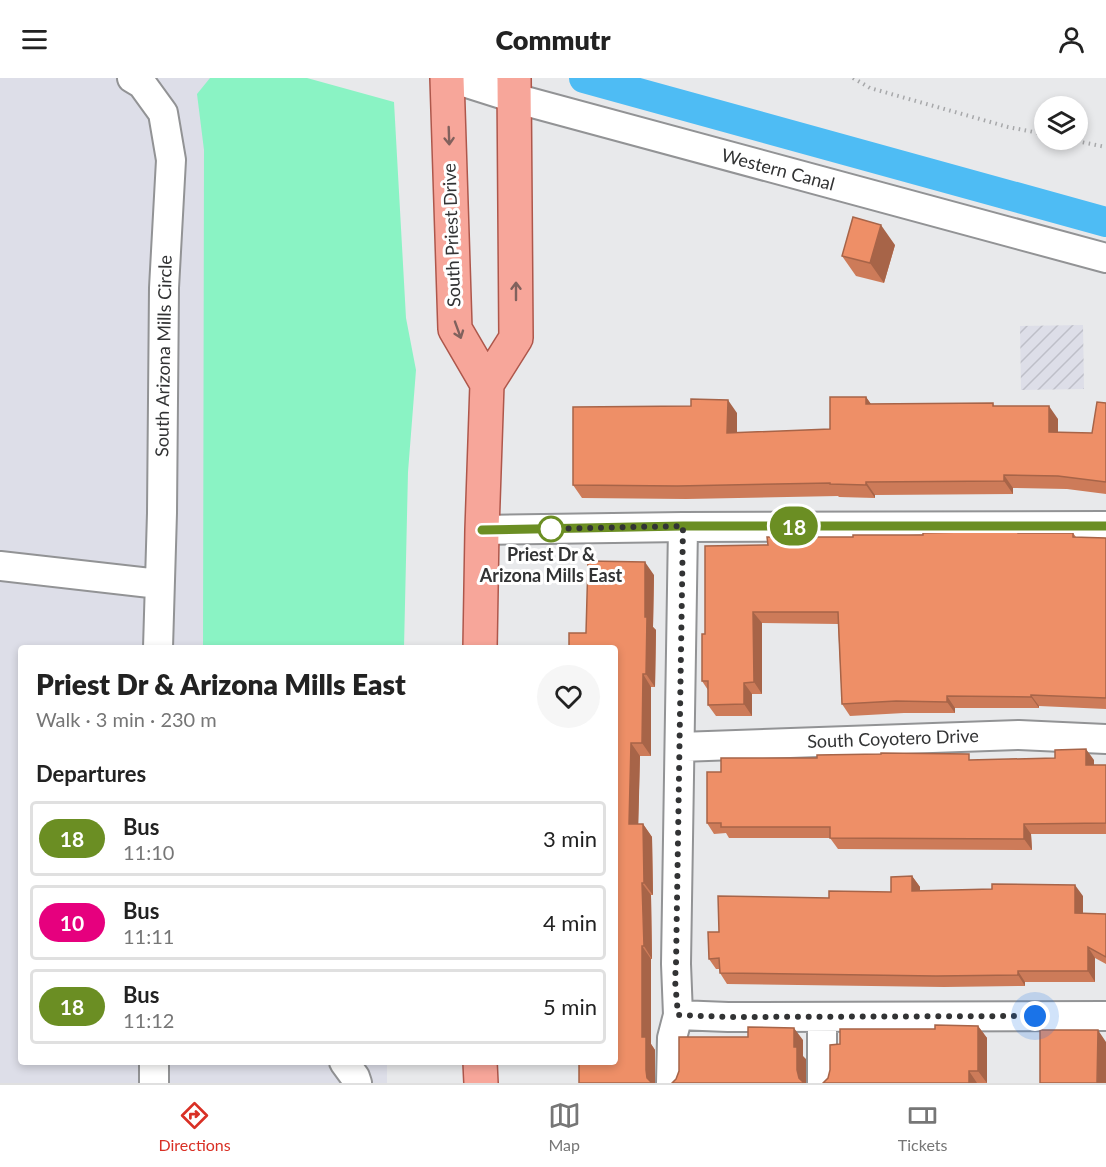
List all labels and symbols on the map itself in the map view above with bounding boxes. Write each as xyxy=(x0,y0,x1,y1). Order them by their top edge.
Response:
one-way arrow xyxy=(443,126,455,146)
street label: Western Canal xyxy=(719,143,837,195)
street label: South Priest Drive xyxy=(437,163,465,307)
street label: South Arizona Mills Circle xyxy=(150,255,176,457)
one-way arrow xyxy=(510,282,522,302)
one-way arrow xyxy=(454,321,465,339)
line badge: 18 xyxy=(767,506,821,546)
marker: Priest Dr & Arizona Mills East xyxy=(538,516,564,542)
place label: Priest Dr & Arizona Mills East xyxy=(479,543,623,586)
street label: South Coyotero Drive xyxy=(807,724,979,752)
your location xyxy=(1020,1001,1050,1031)

